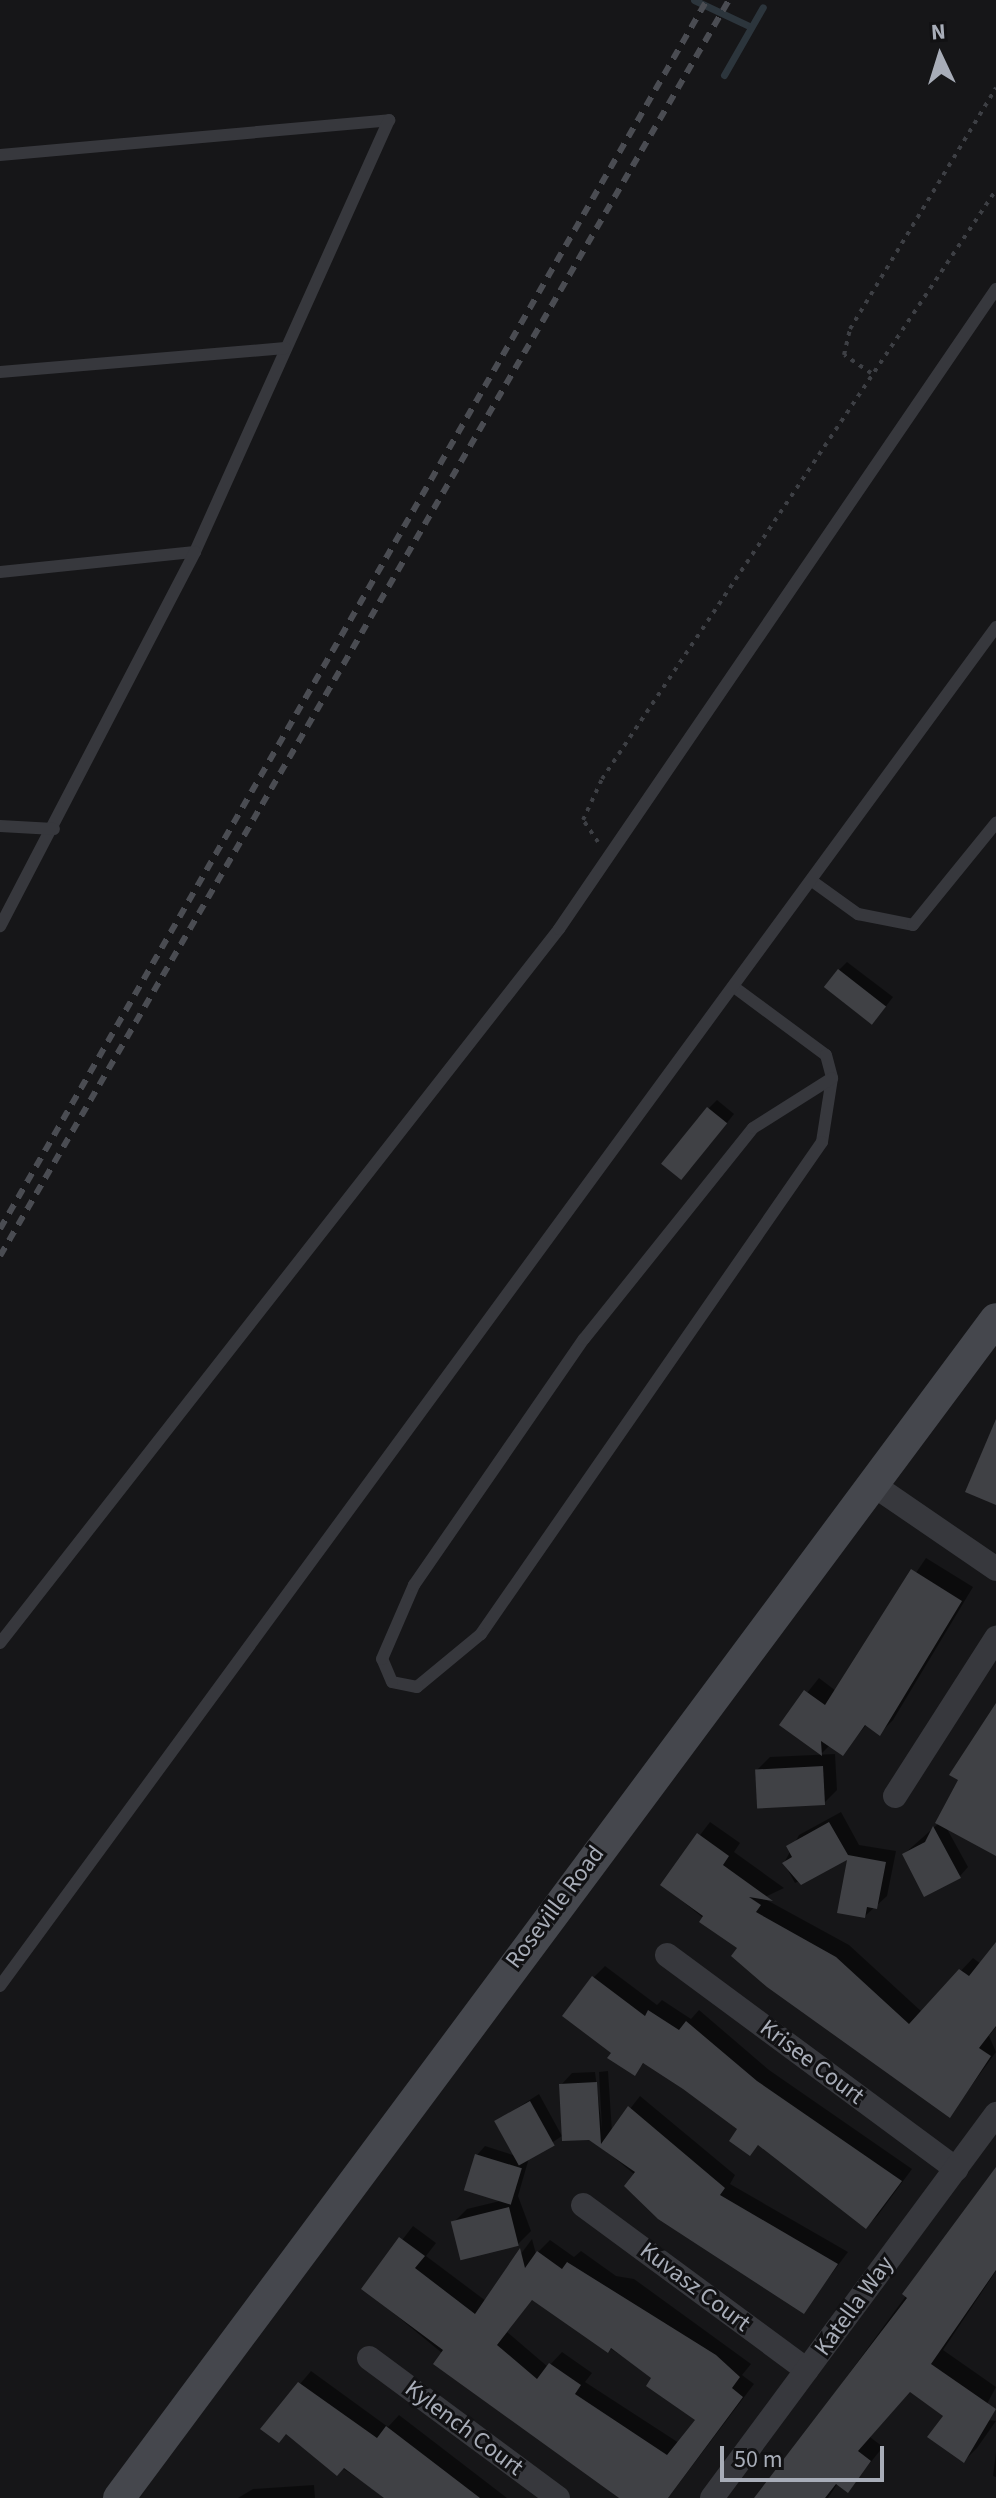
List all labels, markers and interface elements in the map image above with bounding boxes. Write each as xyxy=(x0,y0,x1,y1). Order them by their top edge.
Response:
north arrow xyxy=(900,16,980,96)
text: N xyxy=(930,16,947,49)
street label: Roseville Road xyxy=(500,1840,610,1974)
street label: Krisee Court xyxy=(754,2013,870,2111)
street label: Kuvasz Court xyxy=(634,2236,756,2338)
street label: Katella Way xyxy=(808,2251,900,2361)
street label: Kylench Court xyxy=(399,2374,529,2482)
scale bar xyxy=(724,2430,888,2480)
text: 50 m xyxy=(734,2442,783,2477)

